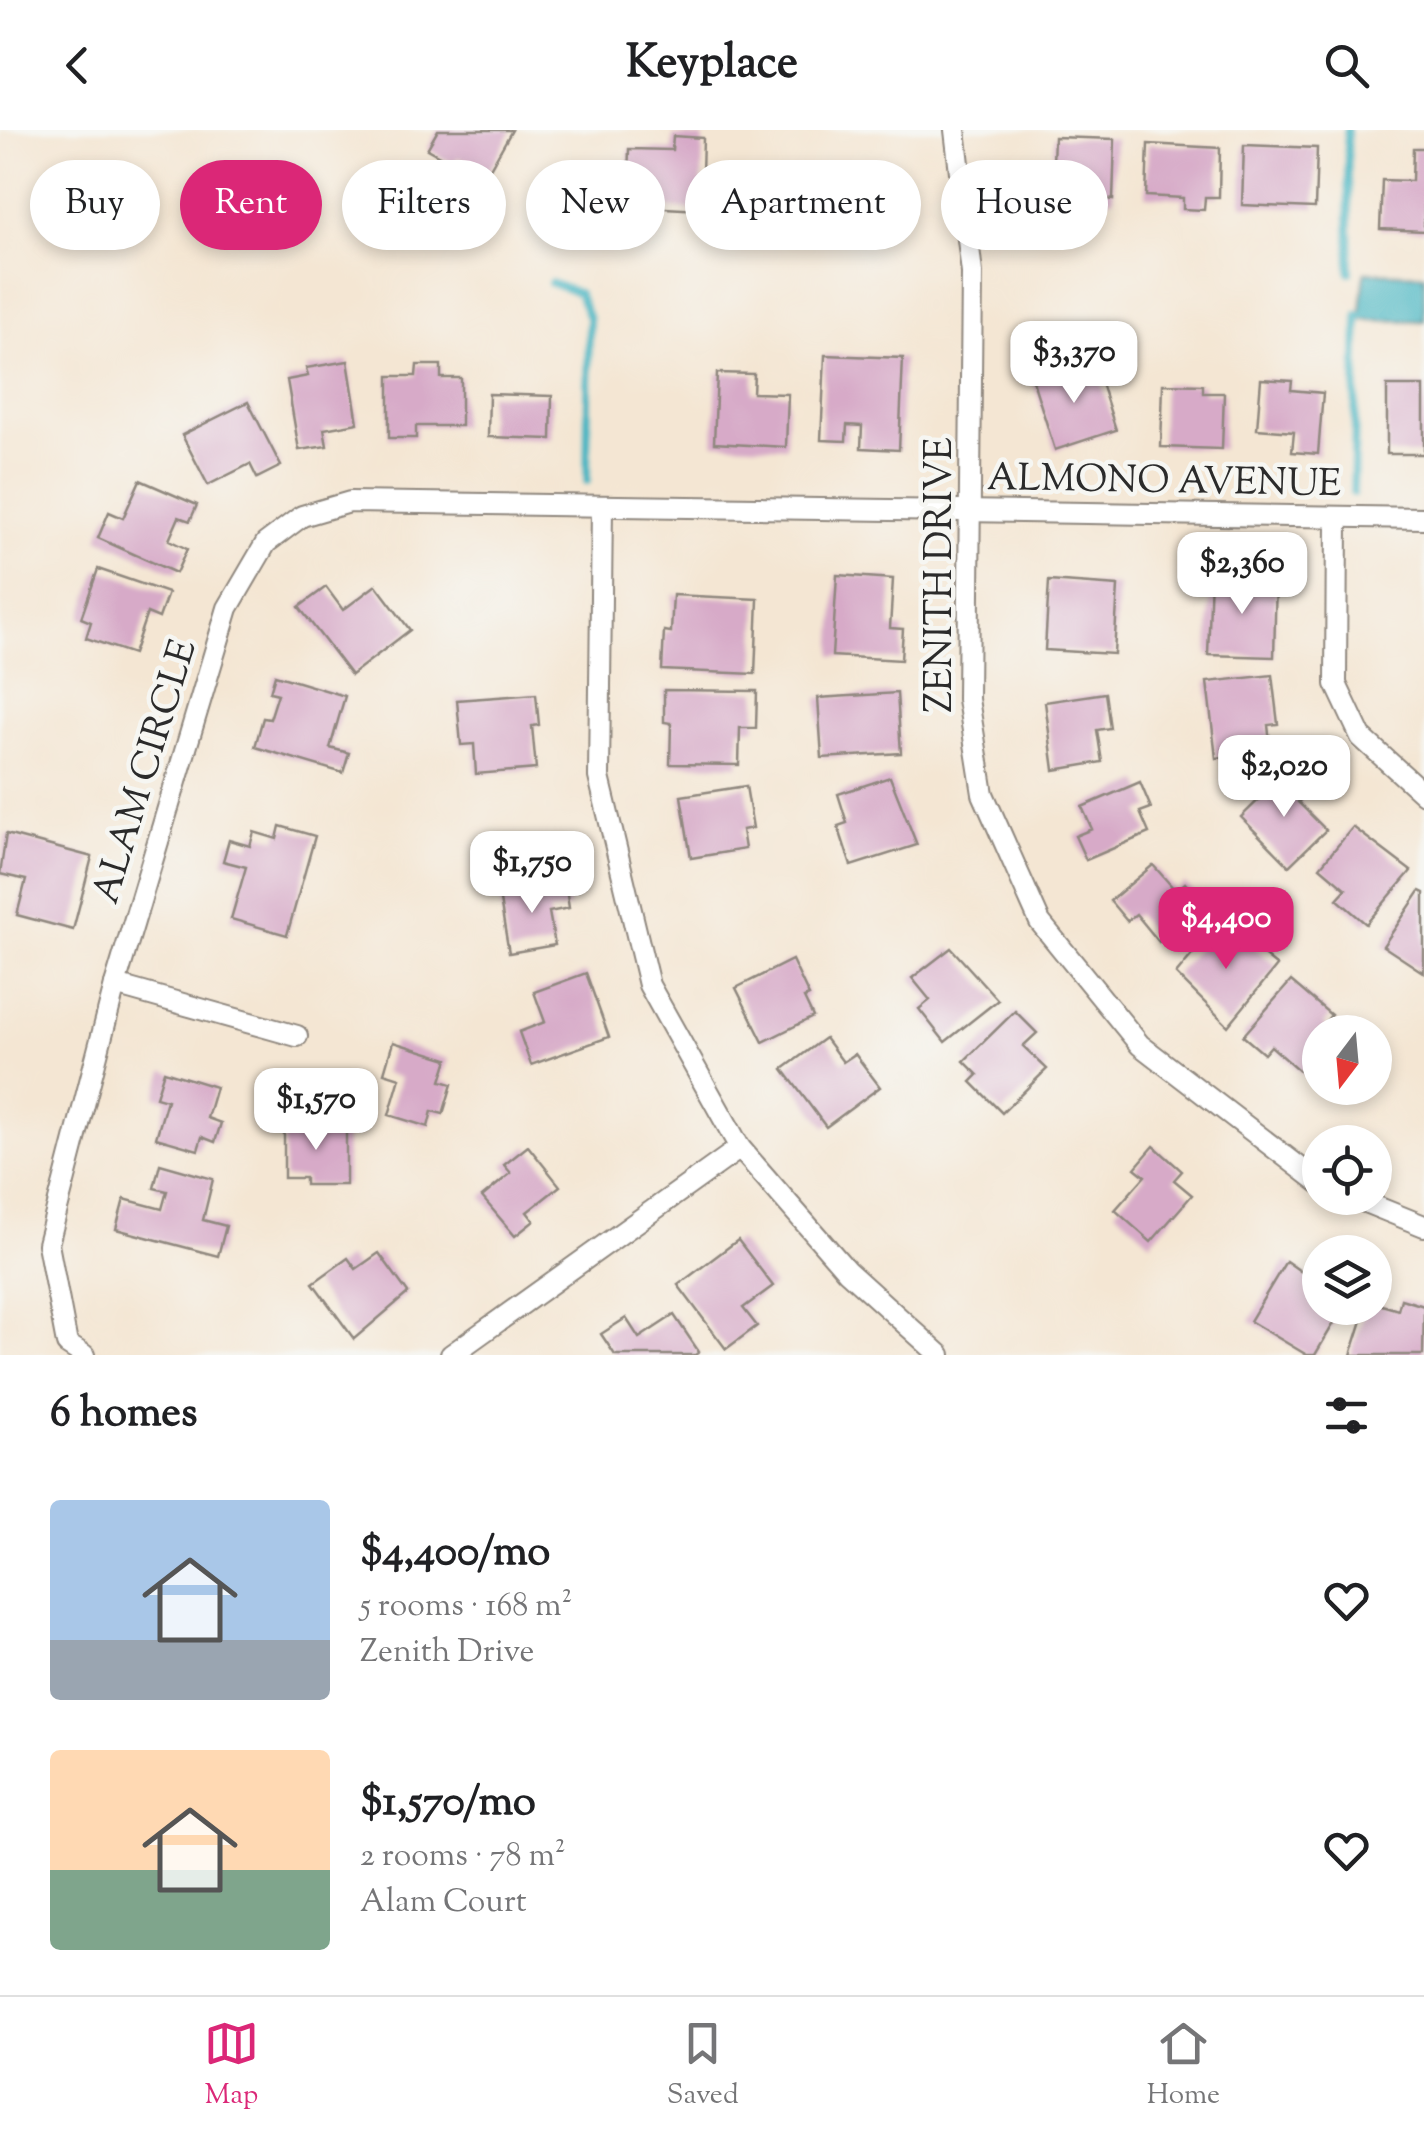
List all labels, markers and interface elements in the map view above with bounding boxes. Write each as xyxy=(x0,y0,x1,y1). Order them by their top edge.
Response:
text: Keyplace xyxy=(626,33,798,98)
icon: back xyxy=(50,38,105,93)
icon: search xyxy=(1319,38,1374,93)
chip: Buy xyxy=(30,160,160,250)
chip: Rent xyxy=(180,160,322,250)
chip: Filters xyxy=(342,160,506,250)
chip: New xyxy=(526,160,665,250)
chip: Apartment xyxy=(685,160,921,250)
chip: House xyxy=(941,160,1108,250)
pin: $3,370 xyxy=(993,321,1155,406)
text: $3,370 xyxy=(1032,330,1116,376)
street label: ZENITH DRIVE xyxy=(915,437,969,713)
street label: ALMONO AVENUE xyxy=(986,453,1341,513)
pin: $2,360 xyxy=(1161,532,1323,617)
text: $2,360 xyxy=(1199,541,1285,587)
street label: ALAM CIRCLE xyxy=(81,633,213,911)
pin: $2,020 xyxy=(1203,735,1365,820)
text: $2,020 xyxy=(1240,744,1328,790)
pin: $1,750 xyxy=(451,831,613,916)
text: $1,750 xyxy=(492,840,572,886)
pin: $4,400 xyxy=(1145,887,1307,972)
text: $4,400 xyxy=(1181,896,1271,942)
north arrow xyxy=(1302,1015,1392,1105)
map controls xyxy=(1302,1015,1392,1325)
pin: $1,570 xyxy=(235,1068,397,1153)
text: $1,570 xyxy=(276,1077,356,1123)
button: locate xyxy=(1302,1125,1392,1215)
button: layers xyxy=(1302,1235,1392,1325)
text: 6 homes xyxy=(50,1385,197,1445)
icon: filters xyxy=(1319,1388,1374,1443)
text: $4,400/mo xyxy=(360,1524,550,1584)
icon: home xyxy=(130,1540,250,1660)
icon: heart xyxy=(1319,1573,1374,1628)
text: 5 rooms · 168 m² xyxy=(360,1584,572,1630)
text: Zenith Drive xyxy=(360,1630,534,1676)
text: $1,570/mo xyxy=(360,1774,536,1834)
icon: home xyxy=(130,1790,250,1910)
icon: heart xyxy=(1319,1823,1374,1878)
text: 2 rooms · 78 m² xyxy=(360,1834,566,1880)
text: Alam Court xyxy=(360,1880,527,1926)
tab: Map xyxy=(204,2016,259,2116)
tab: Saved xyxy=(667,2016,739,2116)
tab: Home xyxy=(1147,2016,1220,2116)

